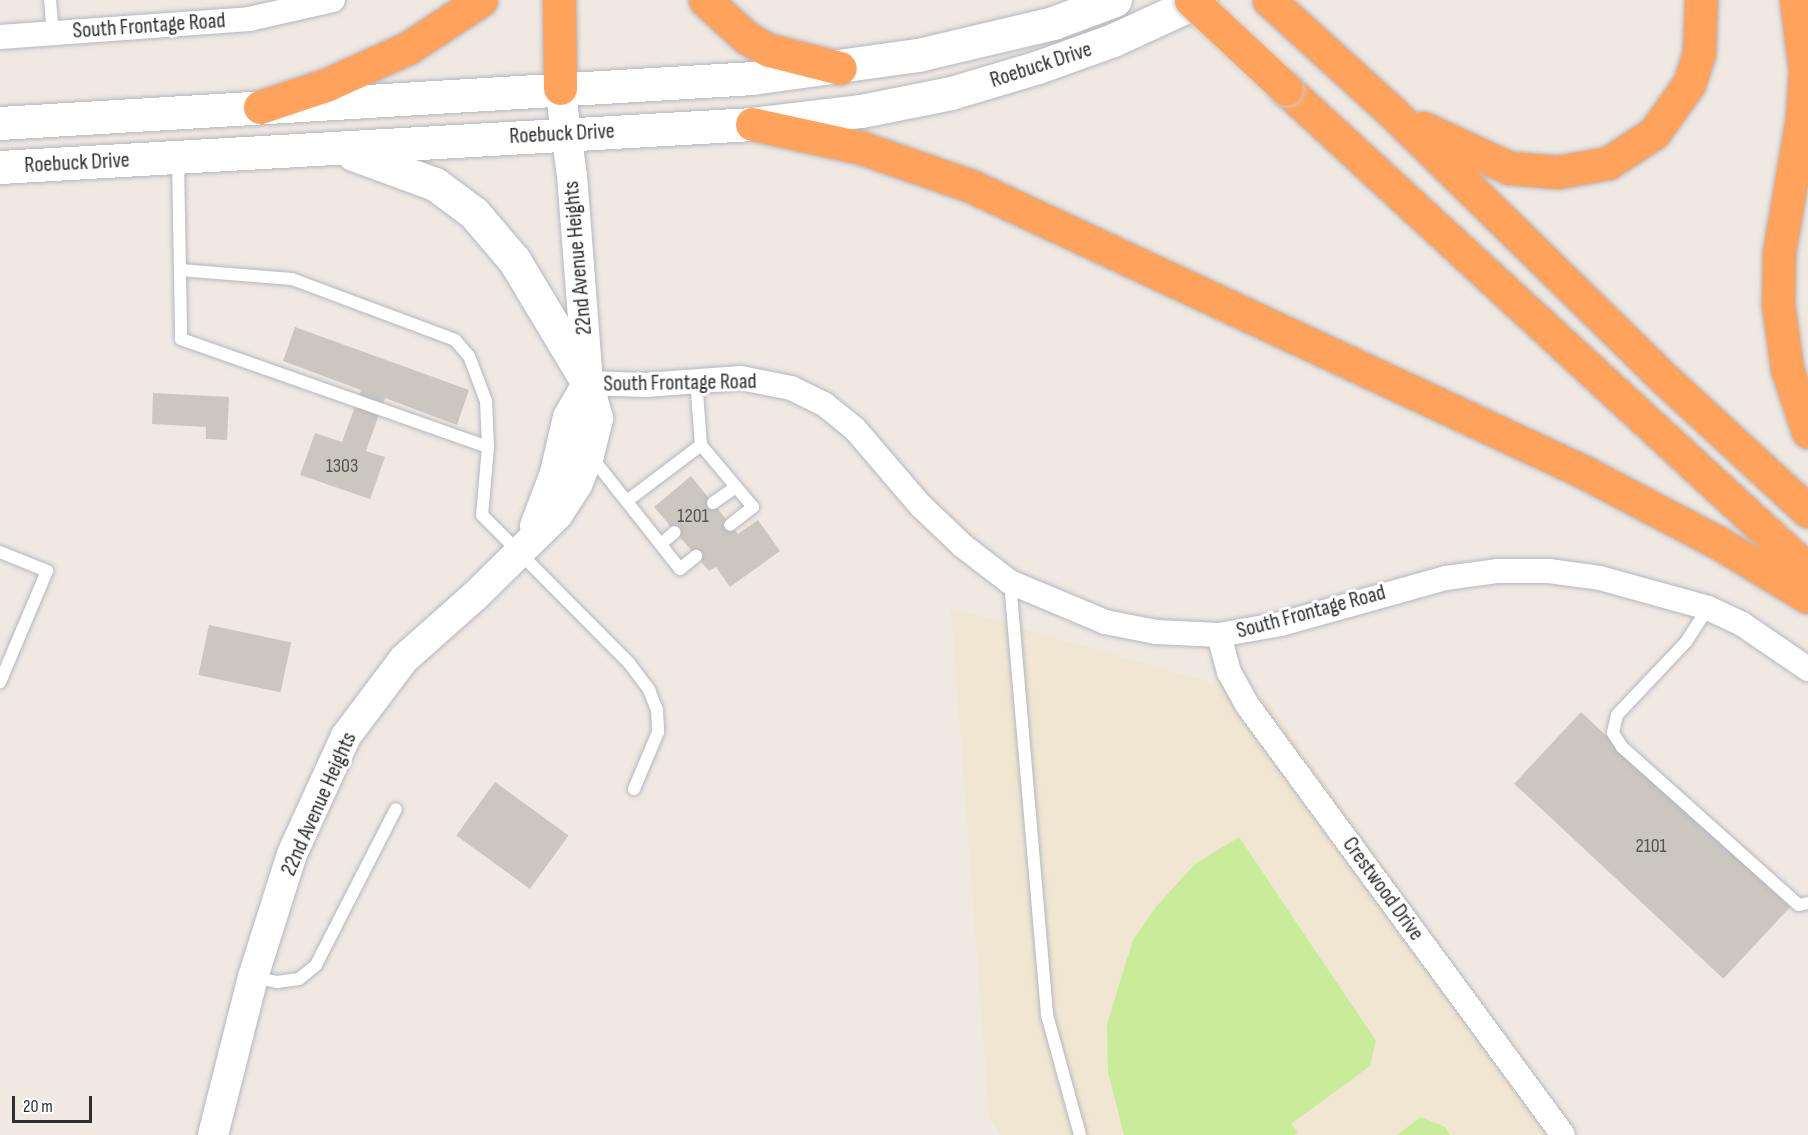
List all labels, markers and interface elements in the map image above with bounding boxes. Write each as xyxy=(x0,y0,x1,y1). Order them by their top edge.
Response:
street label: South Frontage Road xyxy=(72,7,226,45)
street label: Roebuck Drive xyxy=(987,36,1095,94)
street label: Roebuck Drive xyxy=(509,118,615,150)
street label: Roebuck Drive xyxy=(24,147,130,179)
street label: 22nd Avenue Heights xyxy=(558,180,598,336)
street label: South Frontage Road xyxy=(603,368,757,398)
house number: 1303 xyxy=(326,454,358,478)
house number: 1201 xyxy=(677,504,709,528)
street label: South Frontage Road xyxy=(1234,579,1388,645)
street label: 22nd Avenue Heights xyxy=(276,728,362,880)
street label: Crestwood Drive xyxy=(1337,832,1429,946)
house number: 2101 xyxy=(1635,834,1667,858)
scale bar xyxy=(15,1084,94,1122)
text: 20 m xyxy=(23,1096,53,1117)

